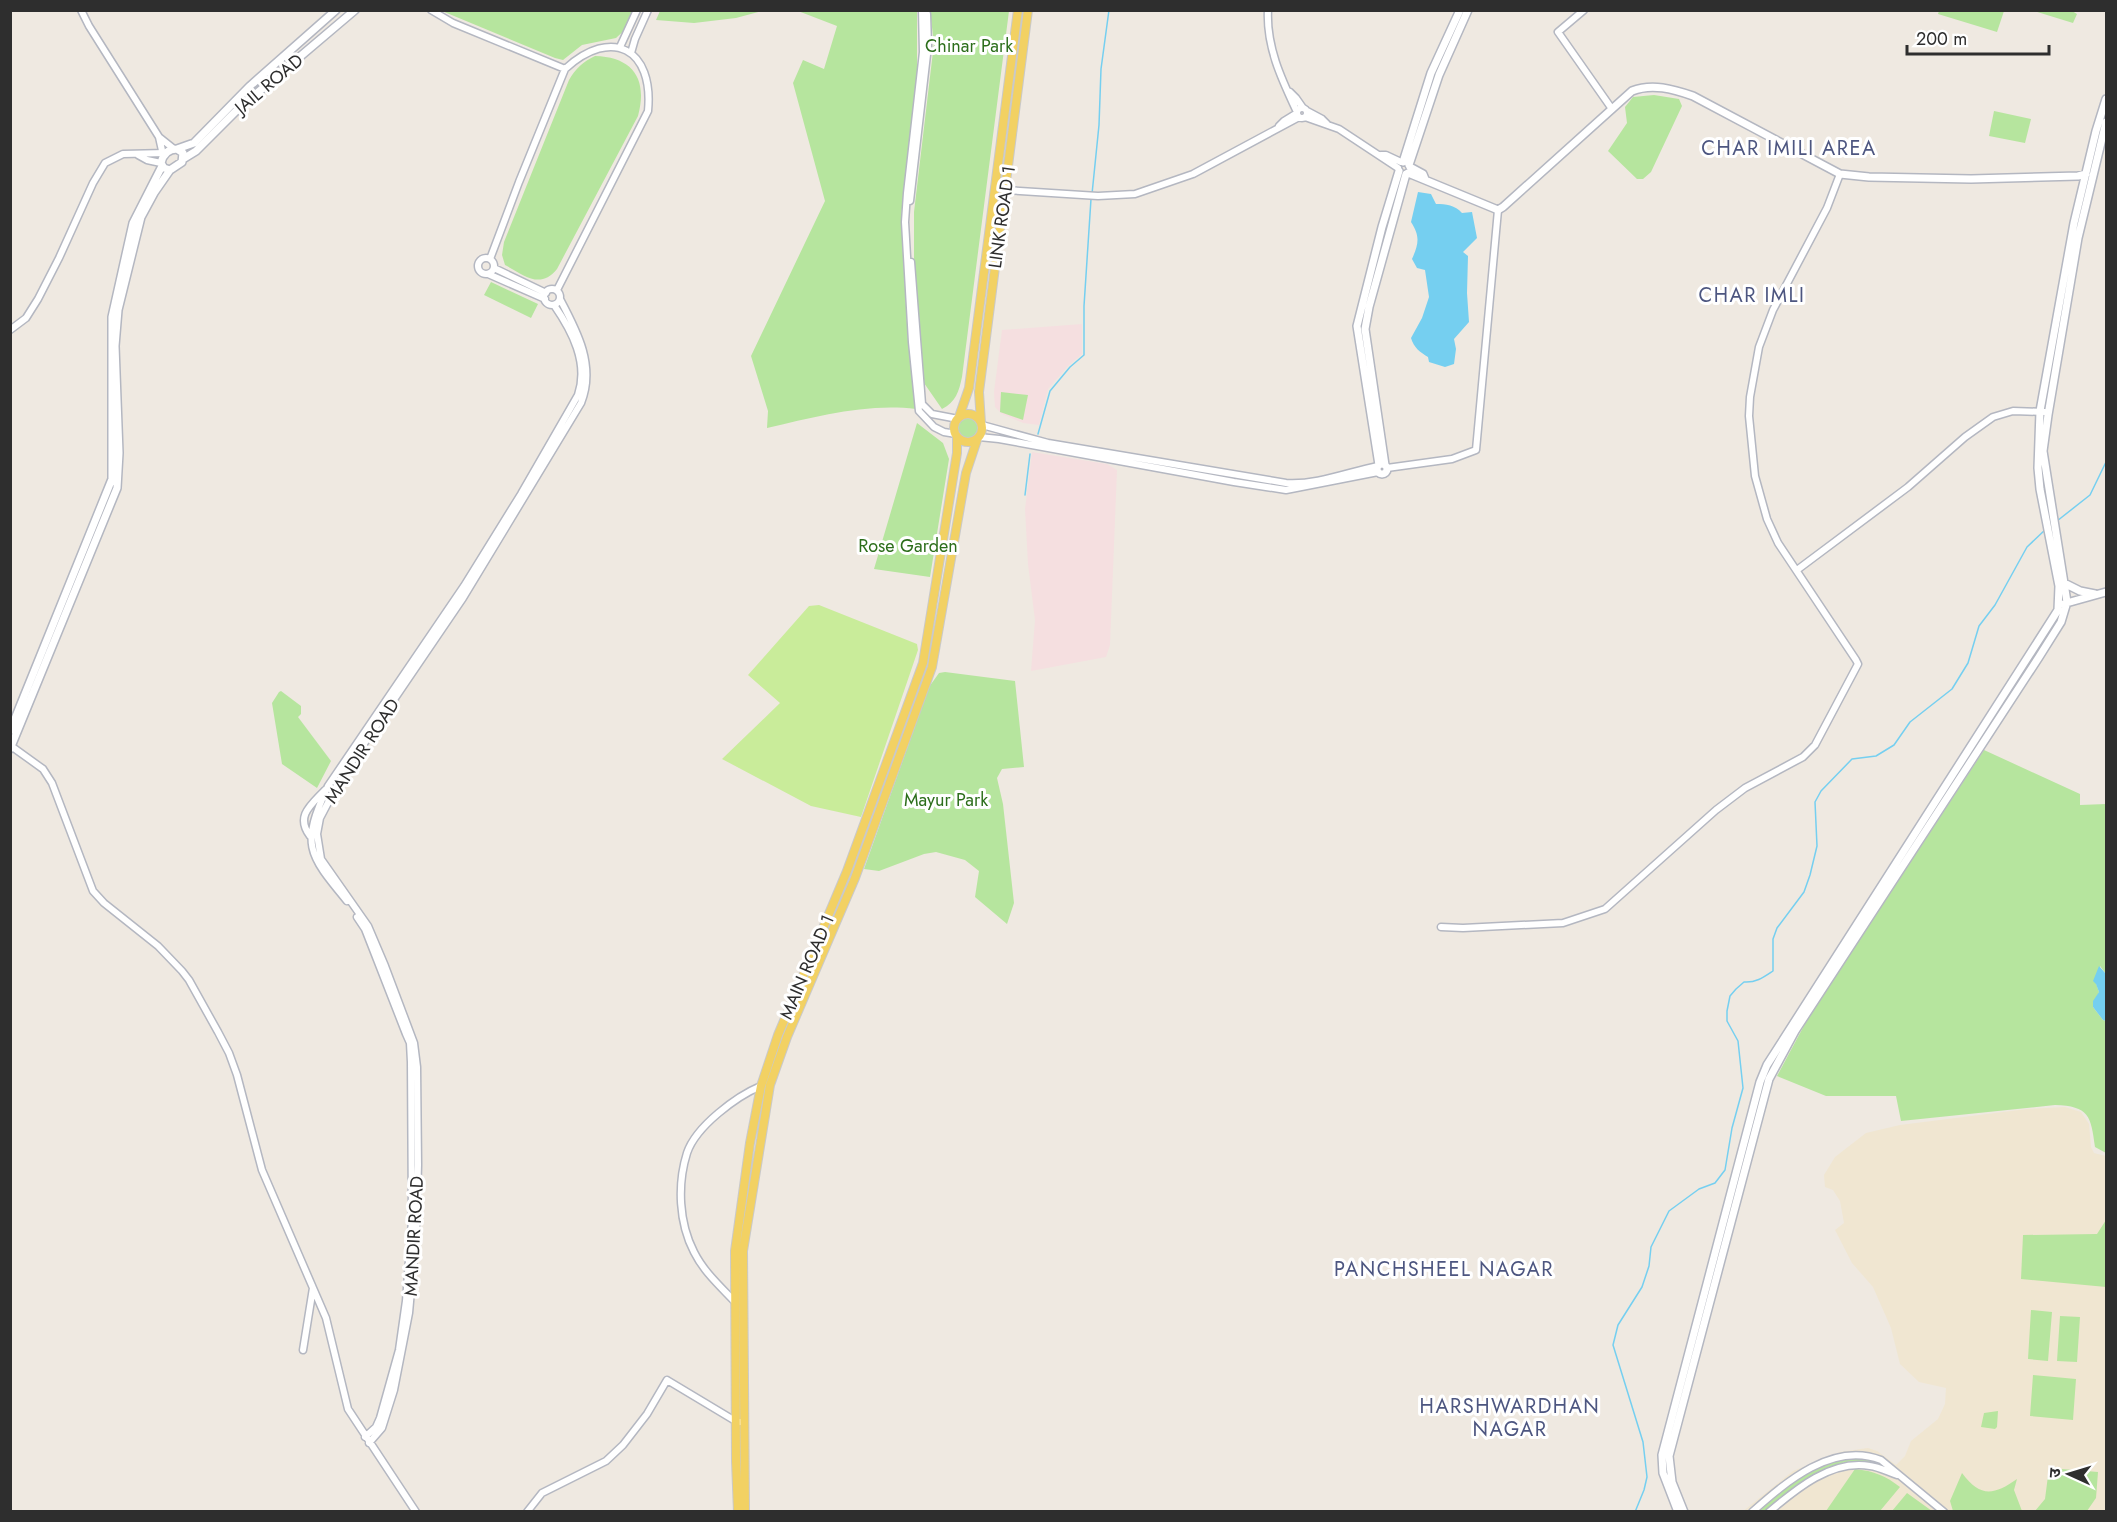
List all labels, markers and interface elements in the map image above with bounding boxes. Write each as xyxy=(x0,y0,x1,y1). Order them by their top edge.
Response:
scale bar xyxy=(1907,18,2050,56)
text: 200 m xyxy=(1916,26,1967,52)
park label: Chinar Park xyxy=(925,33,1013,59)
street label: JAIL ROAD xyxy=(228,48,309,122)
district label: CHAR IMILI AREA xyxy=(1701,134,1877,163)
street label: LINK ROAD 1 xyxy=(982,164,1022,270)
district label: CHAR IMLI xyxy=(1699,281,1805,310)
park label: Rose Garden xyxy=(858,533,958,559)
street label: MANDIR ROAD xyxy=(318,693,406,809)
park label: Mayur Park xyxy=(904,787,988,813)
street label: MAIN ROAD 1 xyxy=(773,911,841,1023)
street label: MANDIR ROAD xyxy=(398,1175,430,1297)
district label: PANCHSHEEL NAGAR xyxy=(1334,1255,1554,1284)
district label: HARSHWARDHAN NAGAR xyxy=(1420,1392,1600,1444)
north arrow xyxy=(2039,1444,2099,1504)
text: उ xyxy=(2043,1467,2066,1478)

